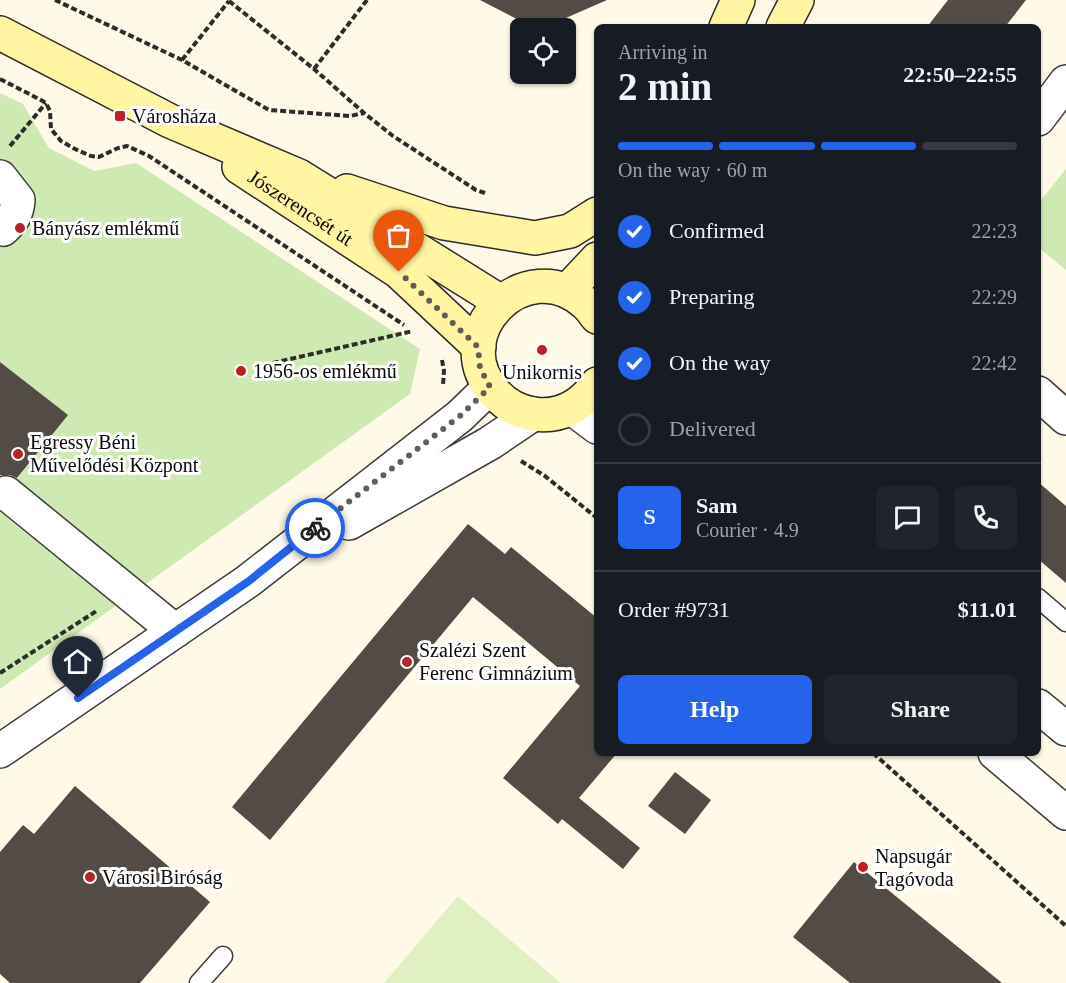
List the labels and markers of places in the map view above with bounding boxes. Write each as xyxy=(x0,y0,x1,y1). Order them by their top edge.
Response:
place label: Városháza xyxy=(132,105,217,127)
marker: Városháza xyxy=(113,109,127,123)
pin xyxy=(373,210,424,272)
place label: Bányász emlékmű xyxy=(32,217,179,240)
marker: Bányász emlékmű xyxy=(13,221,27,235)
marker: Unikornis xyxy=(535,343,549,357)
place label: 1956-os emlékmű xyxy=(253,360,397,382)
place label: Unikornis xyxy=(502,361,582,383)
marker: 1956-os emlékmű xyxy=(234,364,248,378)
place label: Egressy Béni Művelődési Központ xyxy=(30,431,199,477)
marker: Egressy Béni Művelődési Központ xyxy=(11,447,25,461)
pin xyxy=(52,636,103,698)
place label: Szalézi Szent Ferenc Gimnázium xyxy=(419,639,573,684)
marker: Szalézi Szent Ferenc Gimnázium xyxy=(400,655,414,669)
place label: Napsugár Tagóvoda xyxy=(875,845,954,891)
marker: Napsugár Tagóvoda xyxy=(856,860,870,874)
place label: Városi Biróság xyxy=(102,866,223,889)
marker: Városi Biróság xyxy=(83,870,97,884)

